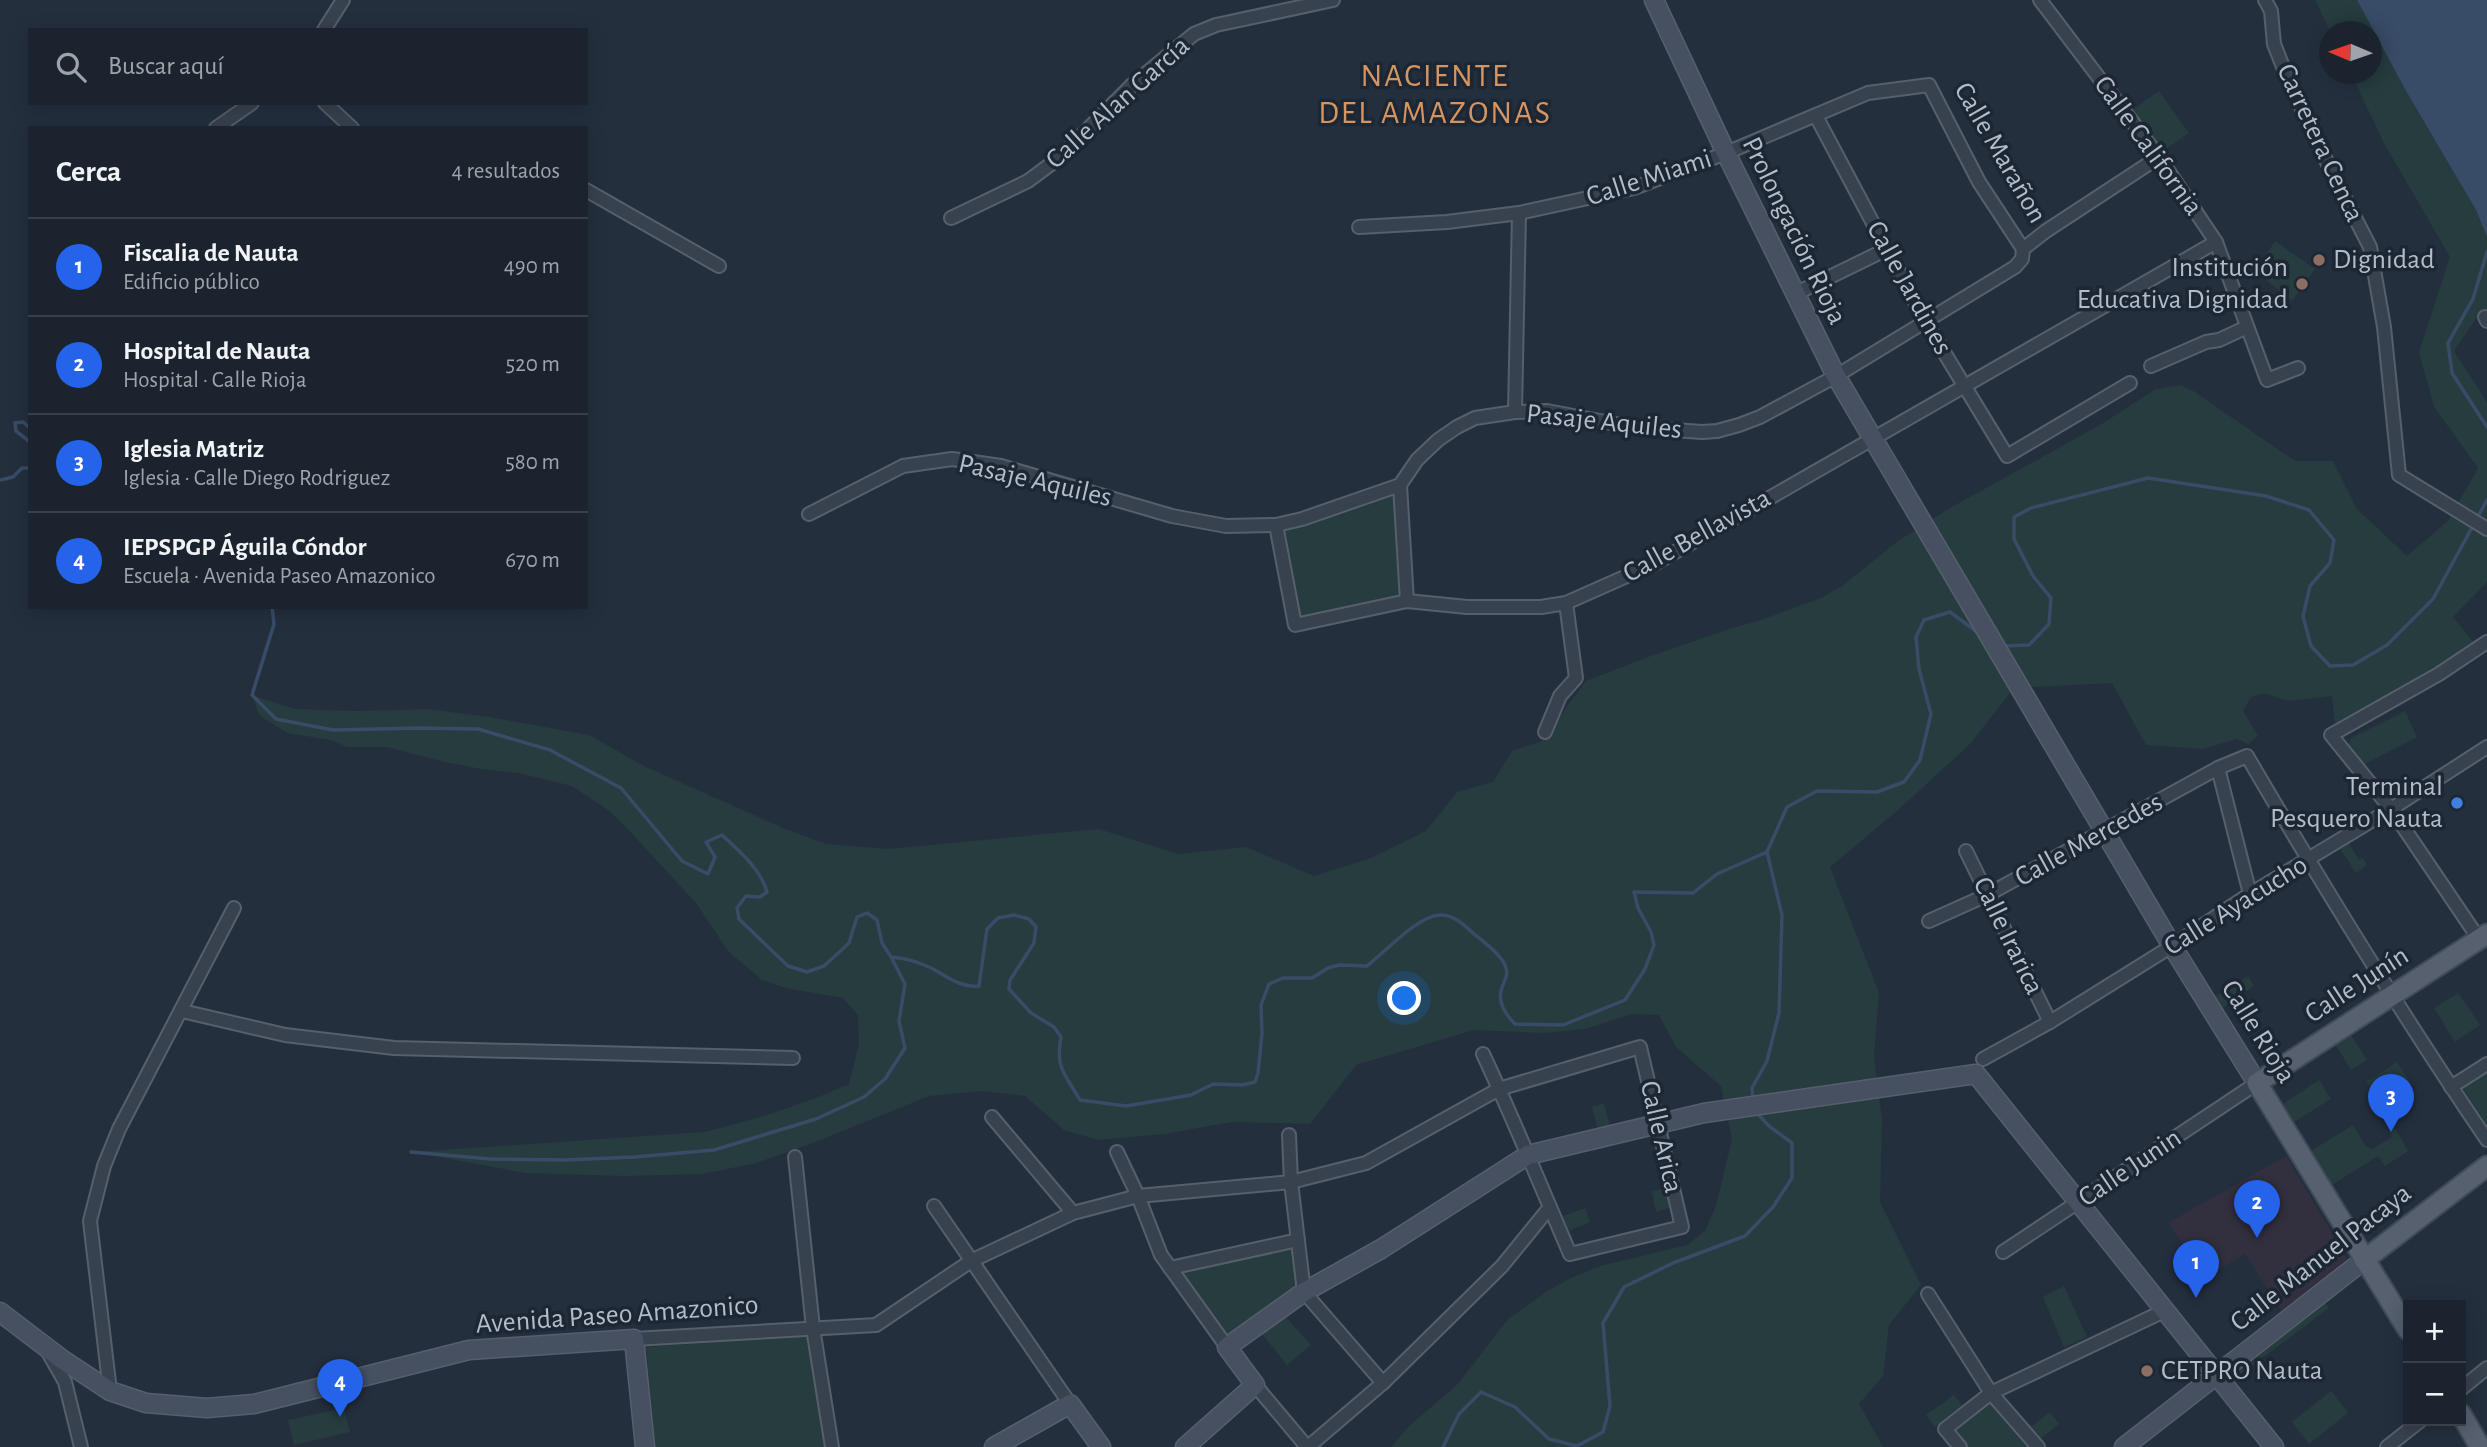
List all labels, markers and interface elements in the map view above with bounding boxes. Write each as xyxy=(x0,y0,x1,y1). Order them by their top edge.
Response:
north arrow xyxy=(2319,21,2382,84)
search box xyxy=(28,28,588,105)
street label: Calle Alan García xyxy=(1041,32,1195,174)
icon: search xyxy=(52,48,90,86)
text: Buscar aquí xyxy=(108,53,224,79)
district label: NACIENTE DEL AMAZONAS xyxy=(1318,60,1552,129)
street label: Carretera Cenca xyxy=(2271,60,2369,226)
street label: Calle California xyxy=(2088,71,2208,221)
street label: Calle Marañon xyxy=(1949,78,2051,228)
street label: Prolongación Rioja xyxy=(1737,133,1851,329)
street label: Calle Miami xyxy=(1583,145,1715,211)
text: Cerca xyxy=(56,157,121,187)
text: 4 resultados xyxy=(452,160,560,183)
street label: Calle Jardines xyxy=(1861,217,1957,359)
text: Fiscalia de Nauta xyxy=(123,240,299,266)
place label: Dignidad xyxy=(2333,246,2435,274)
marker: Dignidad xyxy=(2311,252,2327,268)
place label: Institución Educativa Dignidad xyxy=(2077,254,2288,314)
text: 1 xyxy=(75,255,83,278)
text: 490 m xyxy=(504,255,560,278)
text: Edificio público xyxy=(123,271,260,294)
marker: Institución Educativa Dignidad xyxy=(2294,276,2310,292)
text: Hospital de Nauta xyxy=(123,338,311,364)
text: 2 xyxy=(74,353,84,376)
text: 520 m xyxy=(506,353,560,376)
text: Hospital · Calle Rioja xyxy=(123,369,307,392)
street label: Pasaje Aquiles xyxy=(1525,400,1683,444)
text: Iglesia Matriz xyxy=(123,436,264,462)
street label: Pasaje Aquiles xyxy=(956,450,1114,512)
text: 3 xyxy=(74,451,84,474)
text: 580 m xyxy=(505,451,560,474)
text: Iglesia · Calle Diego Rodriguez xyxy=(123,467,390,490)
street label: Calle Bellavista xyxy=(1619,484,1775,588)
text: IEPSPGP Águila Cóndor xyxy=(123,534,367,560)
text: 4 xyxy=(73,549,85,572)
text: 670 m xyxy=(505,549,560,572)
text: Escuela · Avenida Paseo Amazonico xyxy=(123,565,436,588)
place label: Terminal Pesquero Nauta xyxy=(2270,773,2443,833)
street label: Calle Mercedes xyxy=(2011,788,2167,892)
marker: Terminal Pesquero Nauta xyxy=(2449,795,2465,811)
street label: Calle Ayacucho xyxy=(2159,851,2313,961)
street label: Calle Irarica xyxy=(1968,873,2048,999)
street label: Calle Junín xyxy=(2300,941,2414,1029)
street label: Calle Rioja xyxy=(2216,976,2300,1088)
your location xyxy=(1387,981,1421,1015)
pin: 3 xyxy=(2368,1074,2414,1132)
street label: Calle Arica xyxy=(1635,1078,1687,1196)
street label: Calle Junin xyxy=(2074,1124,2186,1212)
street label: Calle Manuel Pacaya xyxy=(2225,1179,2417,1337)
pin: 2 xyxy=(2234,1180,2280,1238)
pin: 1 xyxy=(2173,1240,2219,1298)
street label: Avenida Paseo Amazonico xyxy=(475,1291,759,1339)
map controls xyxy=(2403,1300,2466,1426)
button: + xyxy=(2403,1300,2466,1363)
place label: CETPRO Nauta xyxy=(2161,1357,2323,1385)
pin: 4 xyxy=(317,1359,363,1417)
marker: CETPRO Nauta xyxy=(2139,1363,2155,1379)
button: − xyxy=(2403,1363,2466,1426)

